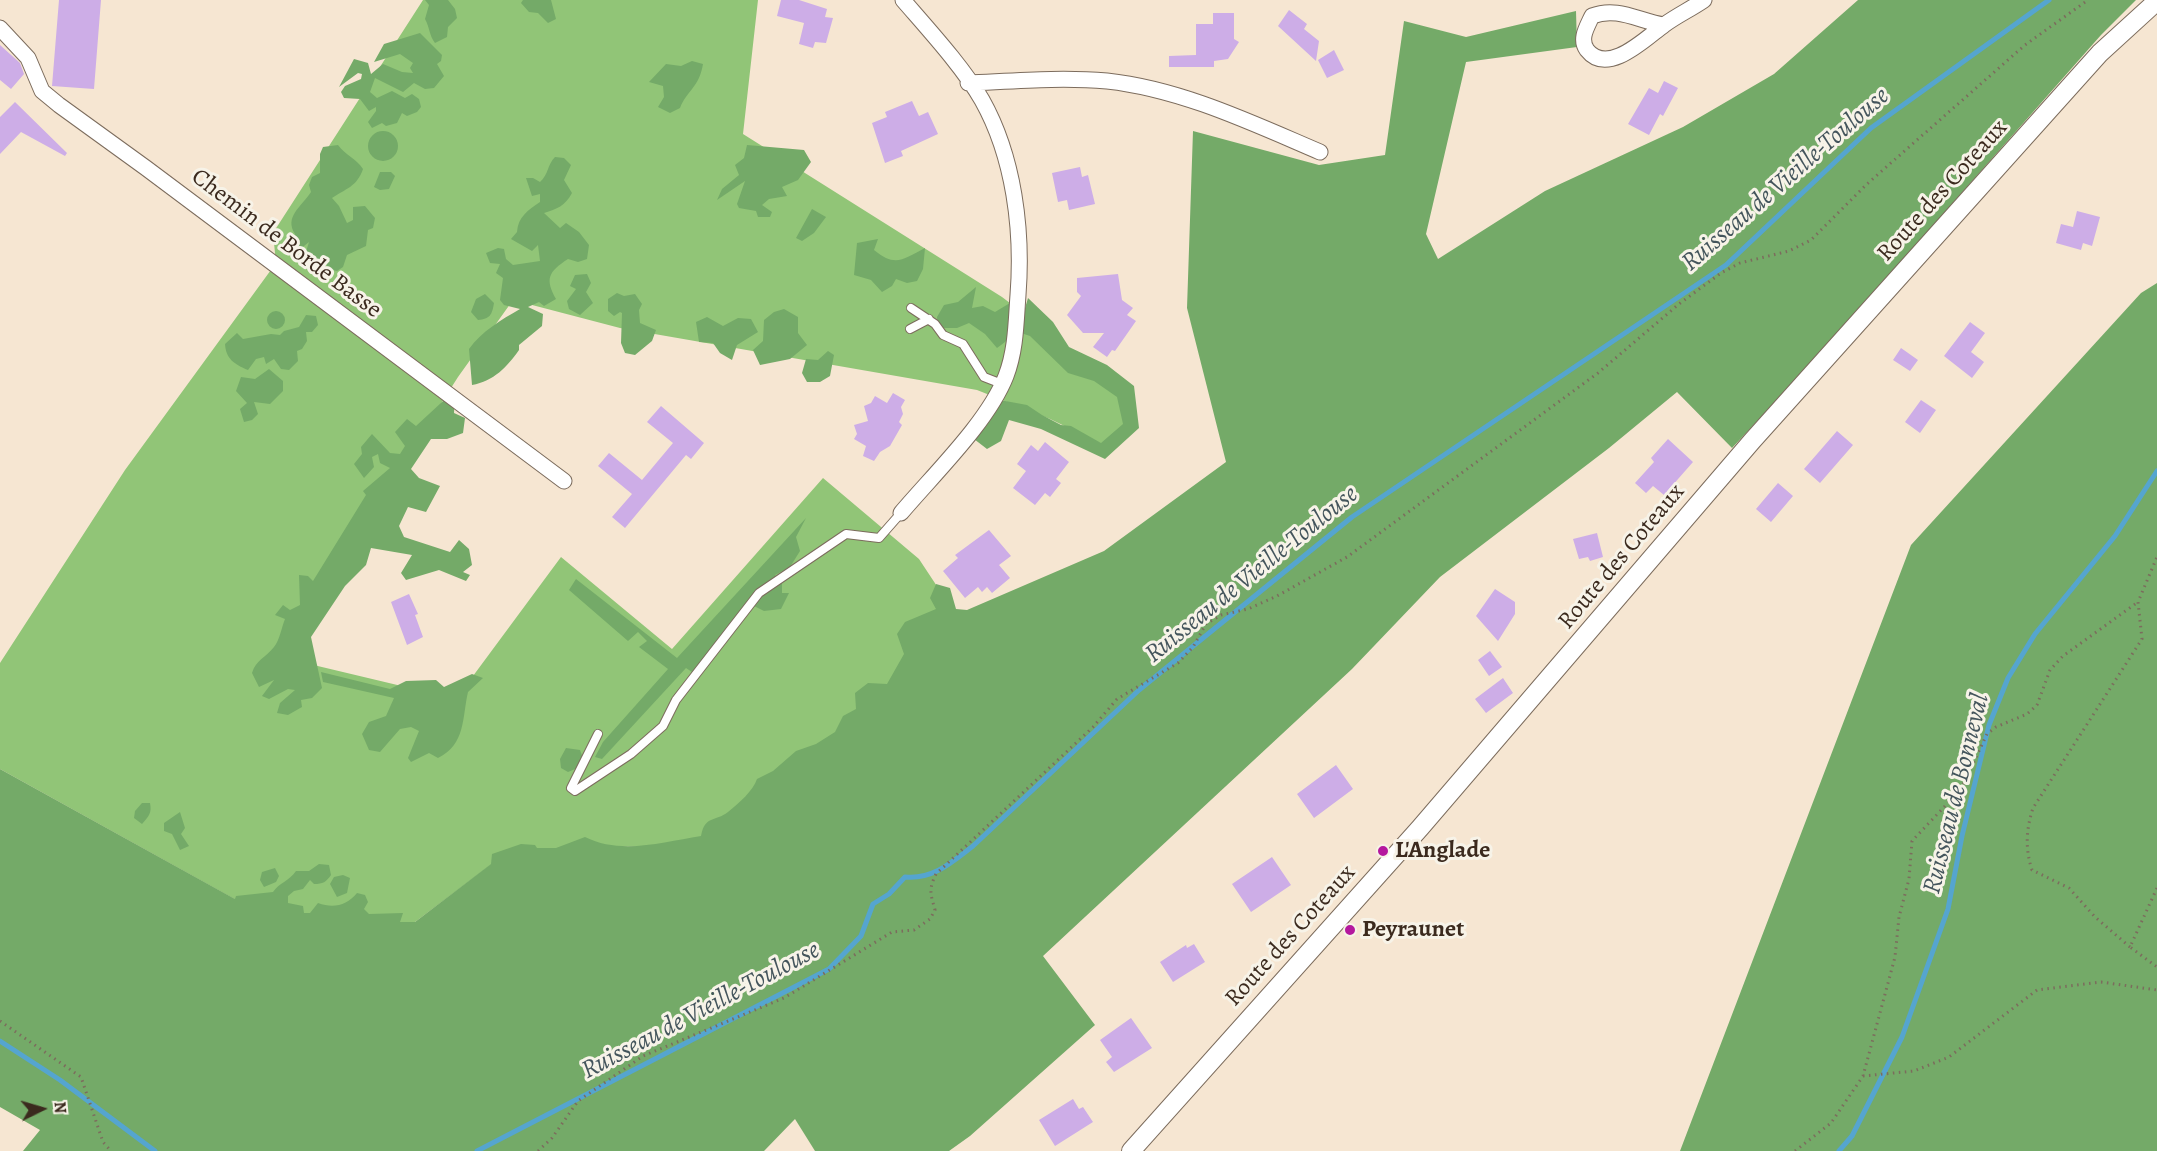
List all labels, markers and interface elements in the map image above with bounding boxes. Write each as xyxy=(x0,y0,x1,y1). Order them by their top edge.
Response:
water label: Ruisseau de Vieille-Toulouse xyxy=(1676,81,1896,279)
street label: Route des Coteaux xyxy=(1872,114,2014,268)
street label: Chemin de Borde Basse xyxy=(185,163,387,325)
street label: Route des Coteaux xyxy=(1553,478,1691,636)
water label: Ruisseau de Vieille-Toulouse xyxy=(1139,480,1365,670)
water label: Ruisseau de Bonneval xyxy=(1917,691,1997,897)
place label: L'Anglade xyxy=(1395,837,1490,865)
marker: L'Anglade xyxy=(1376,844,1390,858)
street label: Route des Coteaux xyxy=(1220,859,1362,1013)
place label: Peyraunet xyxy=(1362,916,1464,944)
marker: Peyraunet xyxy=(1343,923,1357,937)
water label: Ruisseau de Vieille-Toulouse xyxy=(577,935,825,1087)
north arrow xyxy=(12,1079,72,1139)
text: N xyxy=(48,1101,71,1114)

